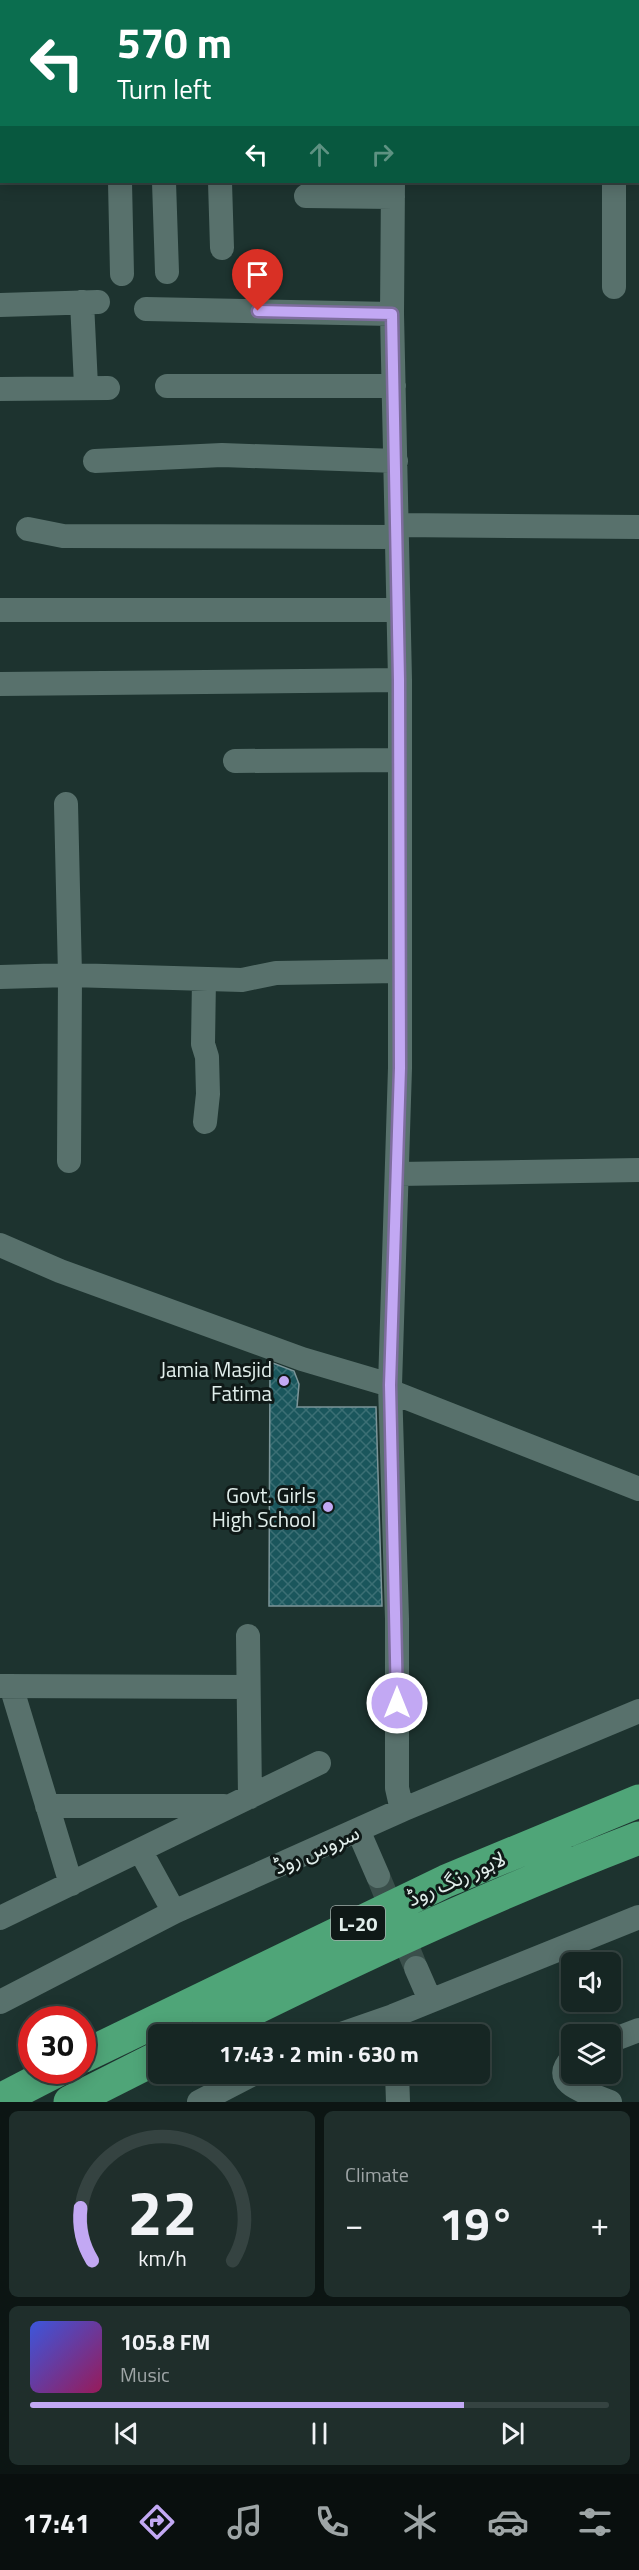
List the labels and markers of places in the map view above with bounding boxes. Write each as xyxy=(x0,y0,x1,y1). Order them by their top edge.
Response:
pin xyxy=(232,249,283,311)
place label: Jamia Masjid Fatima xyxy=(160,1353,272,1409)
marker: Jamia Masjid Fatima xyxy=(277,1374,291,1388)
place label: Govt. Girls High School xyxy=(212,1479,316,1535)
marker: Govt. Girls High School xyxy=(321,1500,335,1514)

